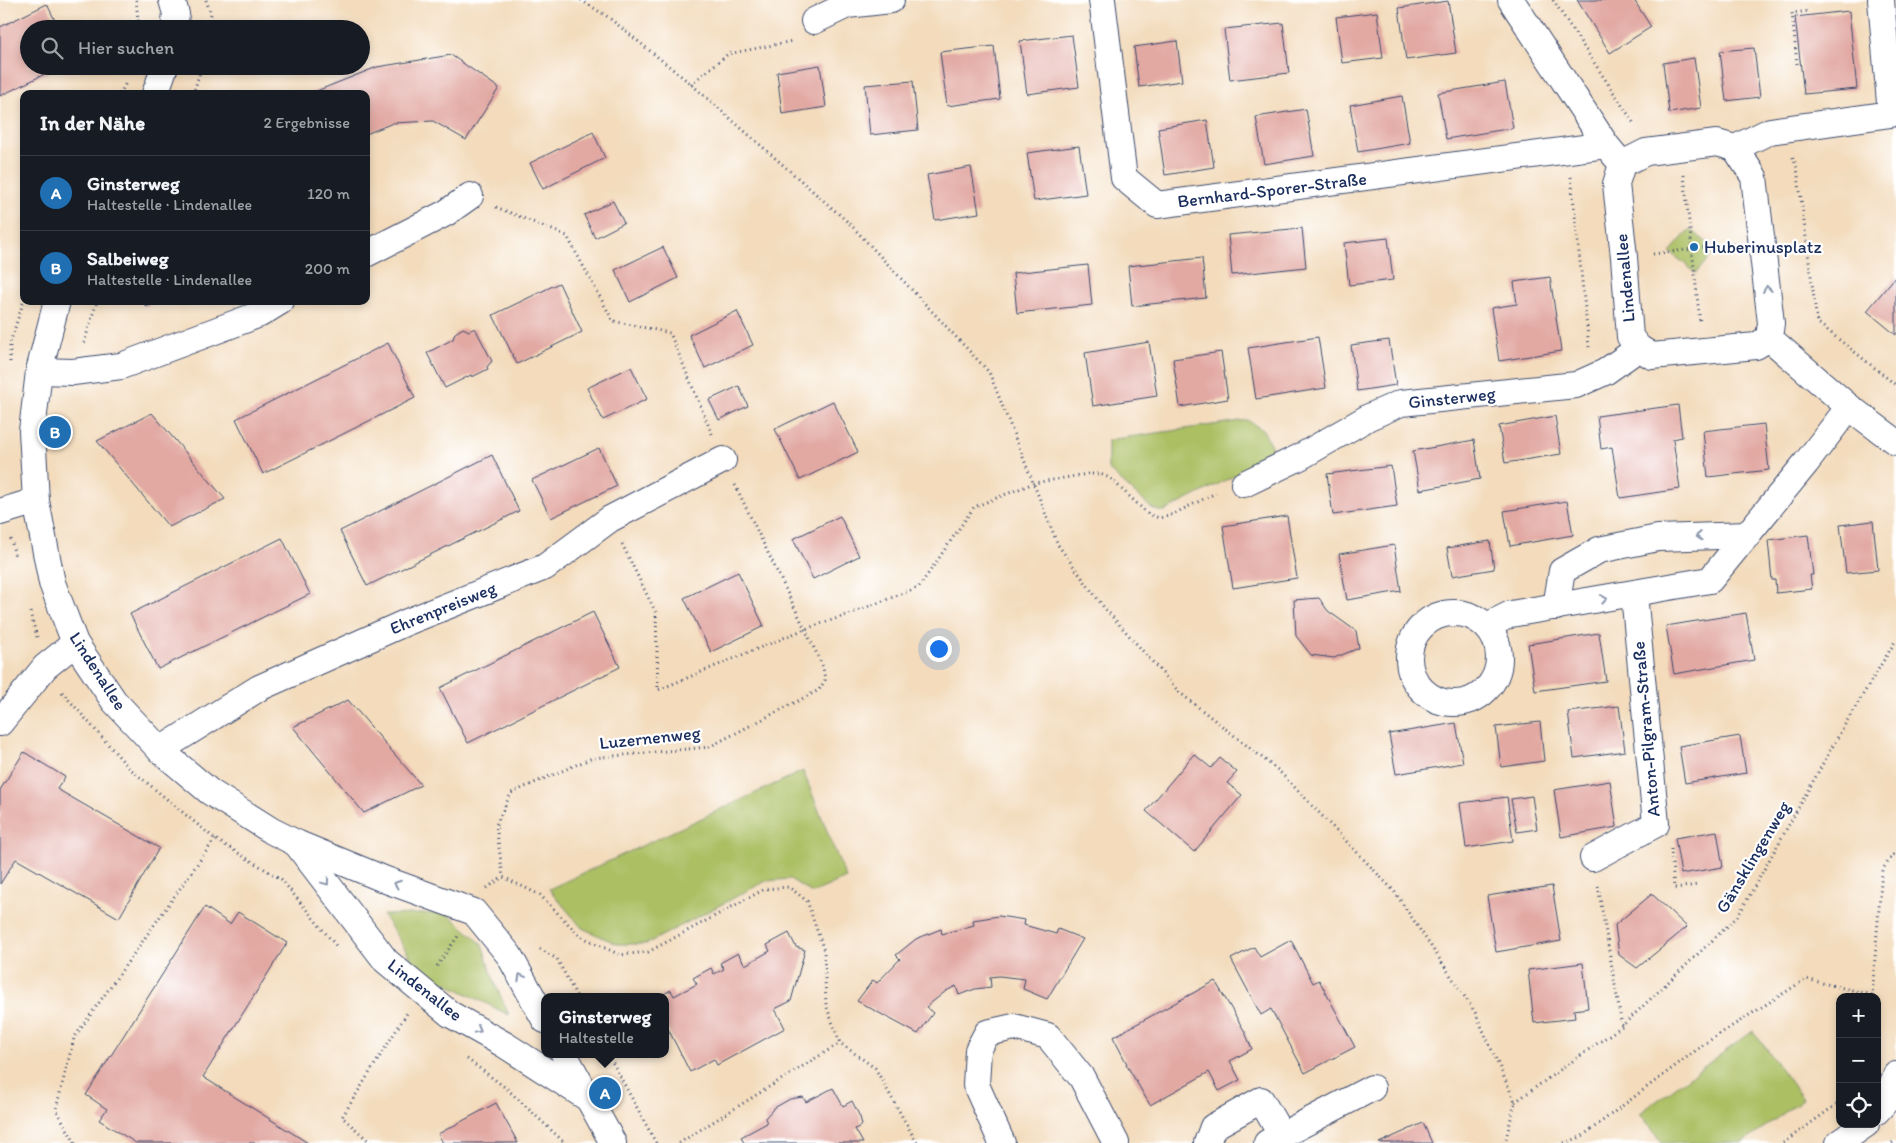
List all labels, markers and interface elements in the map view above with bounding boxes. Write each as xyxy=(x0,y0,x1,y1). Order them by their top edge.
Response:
search box xyxy=(20,20,370,75)
icon: search xyxy=(38,34,66,62)
text: Hier suchen xyxy=(78,36,174,59)
text: In der Nähe xyxy=(40,110,145,135)
text: 2 Ergebnisse xyxy=(264,113,350,132)
street label: Bernhard-Sporer-Straße xyxy=(1176,167,1368,213)
text: Ginsterweg xyxy=(87,172,180,195)
text: A xyxy=(51,184,61,203)
text: 120 m xyxy=(307,184,350,203)
text: Haltestelle · Lindenallee xyxy=(87,195,252,214)
street label: Lindenallee xyxy=(1610,233,1640,323)
place label: Huberinusplatz xyxy=(1704,236,1822,258)
marker: Huberinusplatz xyxy=(1688,241,1700,253)
text: Salbeiweg xyxy=(87,247,168,270)
text: B xyxy=(51,259,61,278)
text: 200 m xyxy=(305,259,350,278)
text: Haltestelle · Lindenallee xyxy=(87,270,252,289)
one-way arrow xyxy=(1762,285,1773,293)
street label: Ginsterweg xyxy=(1407,382,1498,414)
pin: B xyxy=(39,413,71,451)
one-way arrow xyxy=(1695,531,1703,542)
street label: Ehrenpreisweg xyxy=(387,576,500,639)
one-way arrow xyxy=(1600,594,1608,605)
street label: Lindenallee xyxy=(65,628,131,714)
your location xyxy=(926,636,952,662)
street label: Anton-Pilgram-Straße xyxy=(1627,640,1665,818)
street label: Luzernenweg xyxy=(598,722,702,754)
street label: Gänsklingenweg xyxy=(1711,796,1795,917)
one-way arrow xyxy=(320,876,329,886)
one-way arrow xyxy=(394,880,402,890)
street label: Lindenallee xyxy=(383,954,467,1026)
one-way arrow xyxy=(518,974,528,983)
popup xyxy=(541,993,669,1058)
map controls xyxy=(1836,993,1881,1128)
button: + xyxy=(1836,993,1881,1038)
text: Ginsterweg xyxy=(559,1005,651,1028)
one-way arrow xyxy=(473,1024,482,1034)
text: Haltestelle xyxy=(559,1028,634,1047)
button: − xyxy=(1836,1038,1881,1083)
pin: A xyxy=(589,1074,621,1112)
button: locate xyxy=(1836,1083,1881,1128)

